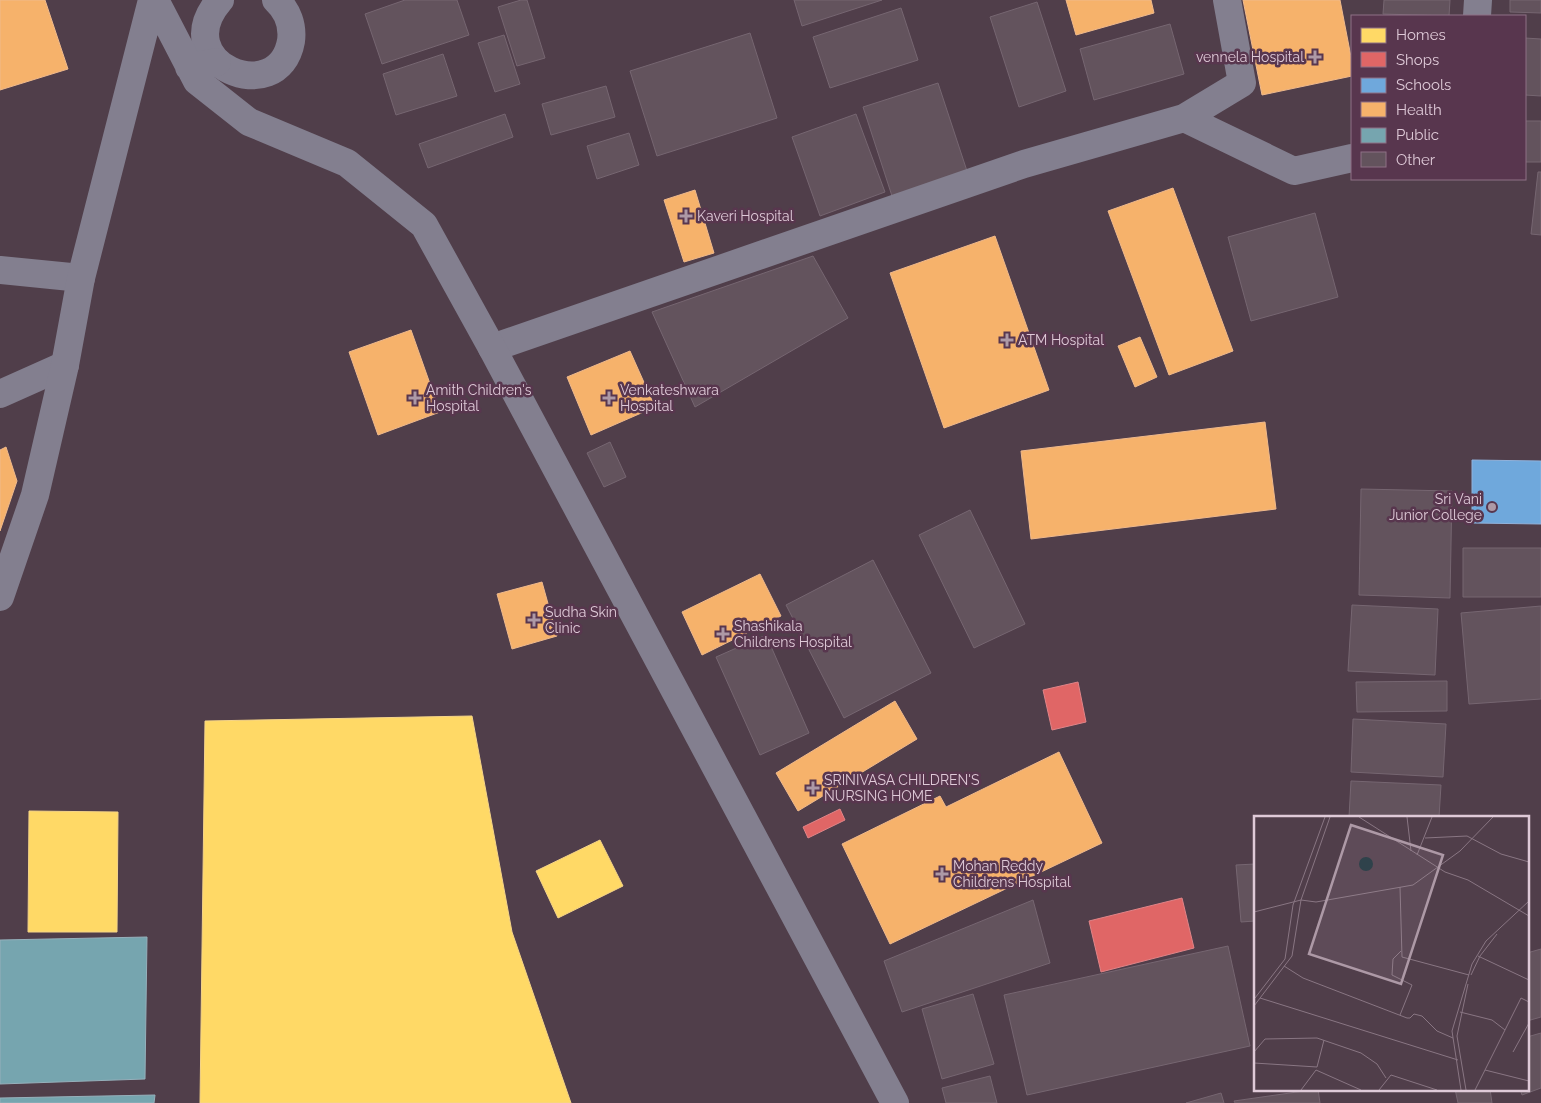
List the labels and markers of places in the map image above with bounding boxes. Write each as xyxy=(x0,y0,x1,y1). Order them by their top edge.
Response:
place label: vennela Hospital xyxy=(1196,49,1304,65)
marker: vennela Hospital xyxy=(1308,50,1322,64)
place label: Kaveri Hospital xyxy=(697,208,794,224)
marker: Kaveri Hospital xyxy=(679,209,693,223)
place label: ATM Hospital xyxy=(1018,332,1104,348)
marker: ATM Hospital xyxy=(1000,333,1014,347)
place label: Amith Children's Hospital xyxy=(426,382,532,414)
place label: Venkateshwara Hospital xyxy=(620,382,719,414)
marker: Amith Children's Hospital xyxy=(408,391,422,405)
marker: Venkateshwara Hospital xyxy=(602,391,616,405)
place label: Sri Vani Junior College xyxy=(1389,491,1482,523)
marker: Sri Vani Junior College xyxy=(1486,501,1498,513)
place label: Sudha Skin Clinic xyxy=(545,604,617,636)
marker: Sudha Skin Clinic xyxy=(527,613,541,627)
place label: Shashikala Childrens Hospital xyxy=(734,618,852,650)
marker: Shashikala Childrens Hospital xyxy=(716,627,730,641)
place label: SRINIVASA CHILDREN'S NURSING HOME xyxy=(824,772,980,804)
marker: SRINIVASA CHILDREN'S NURSING HOME xyxy=(806,781,820,795)
place label: Mohan Reddy Childrens Hospital xyxy=(953,858,1071,890)
marker: Mohan Reddy Childrens Hospital xyxy=(935,867,949,881)

